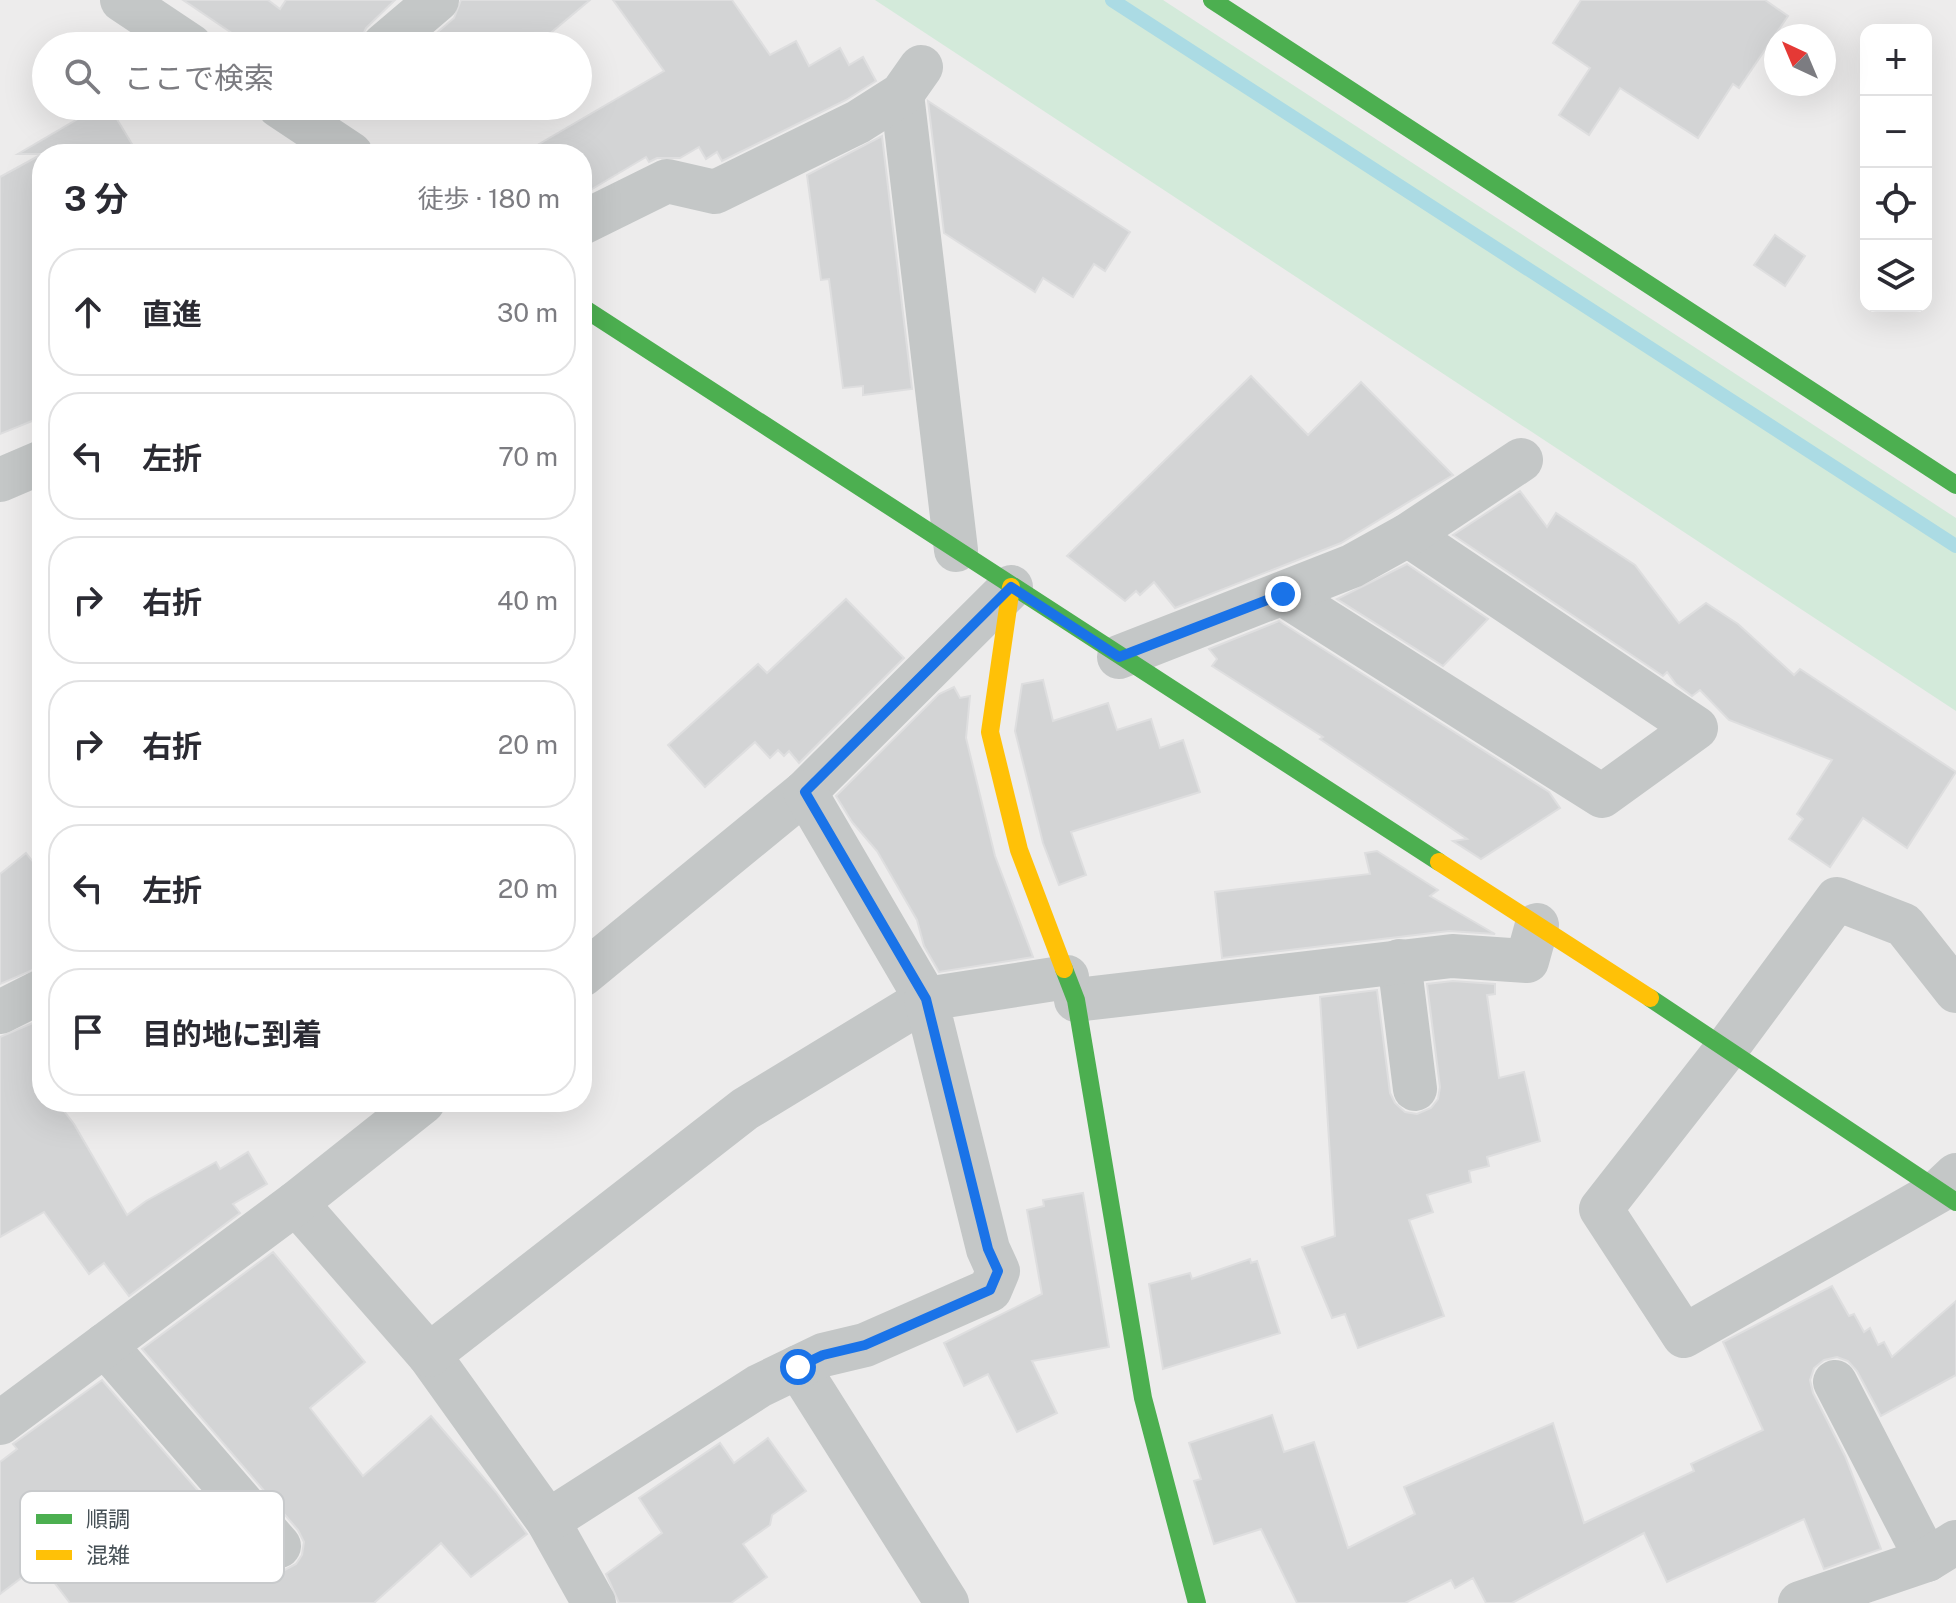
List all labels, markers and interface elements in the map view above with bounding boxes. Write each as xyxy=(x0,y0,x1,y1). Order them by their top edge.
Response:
north arrow xyxy=(1764,24,1836,96)
map controls xyxy=(1860,24,1932,312)
button: + xyxy=(1860,24,1932,96)
search box xyxy=(32,32,592,120)
icon: search xyxy=(60,54,104,98)
text: ここで検索 xyxy=(124,60,274,96)
button: − xyxy=(1860,96,1932,168)
button: locate xyxy=(1860,168,1932,240)
text: 3 分 xyxy=(64,179,128,219)
text: 徒歩 · 180 m xyxy=(418,183,560,214)
button: layers xyxy=(1860,240,1932,312)
icon: ahead xyxy=(66,290,110,334)
text: 直進 xyxy=(142,296,202,332)
text: 30 m xyxy=(497,297,558,328)
icon: left xyxy=(66,434,110,478)
text: 左折 xyxy=(142,440,202,476)
text: 70 m xyxy=(498,441,558,472)
route end xyxy=(1265,576,1301,612)
icon: right xyxy=(66,578,110,622)
text: 右折 xyxy=(142,584,202,620)
text: 40 m xyxy=(497,585,558,616)
icon: right xyxy=(66,722,110,766)
text: 右折 xyxy=(142,728,202,764)
text: 20 m xyxy=(498,729,558,760)
icon: left xyxy=(66,866,110,910)
text: 左折 xyxy=(142,872,202,908)
text: 20 m xyxy=(498,873,558,904)
icon: arrive xyxy=(66,1010,110,1054)
text: 目的地に到着 xyxy=(142,1016,322,1052)
route start xyxy=(780,1349,816,1385)
legend xyxy=(20,1491,284,1583)
text: 順調 xyxy=(86,1506,130,1532)
text: 混雑 xyxy=(86,1542,130,1568)

